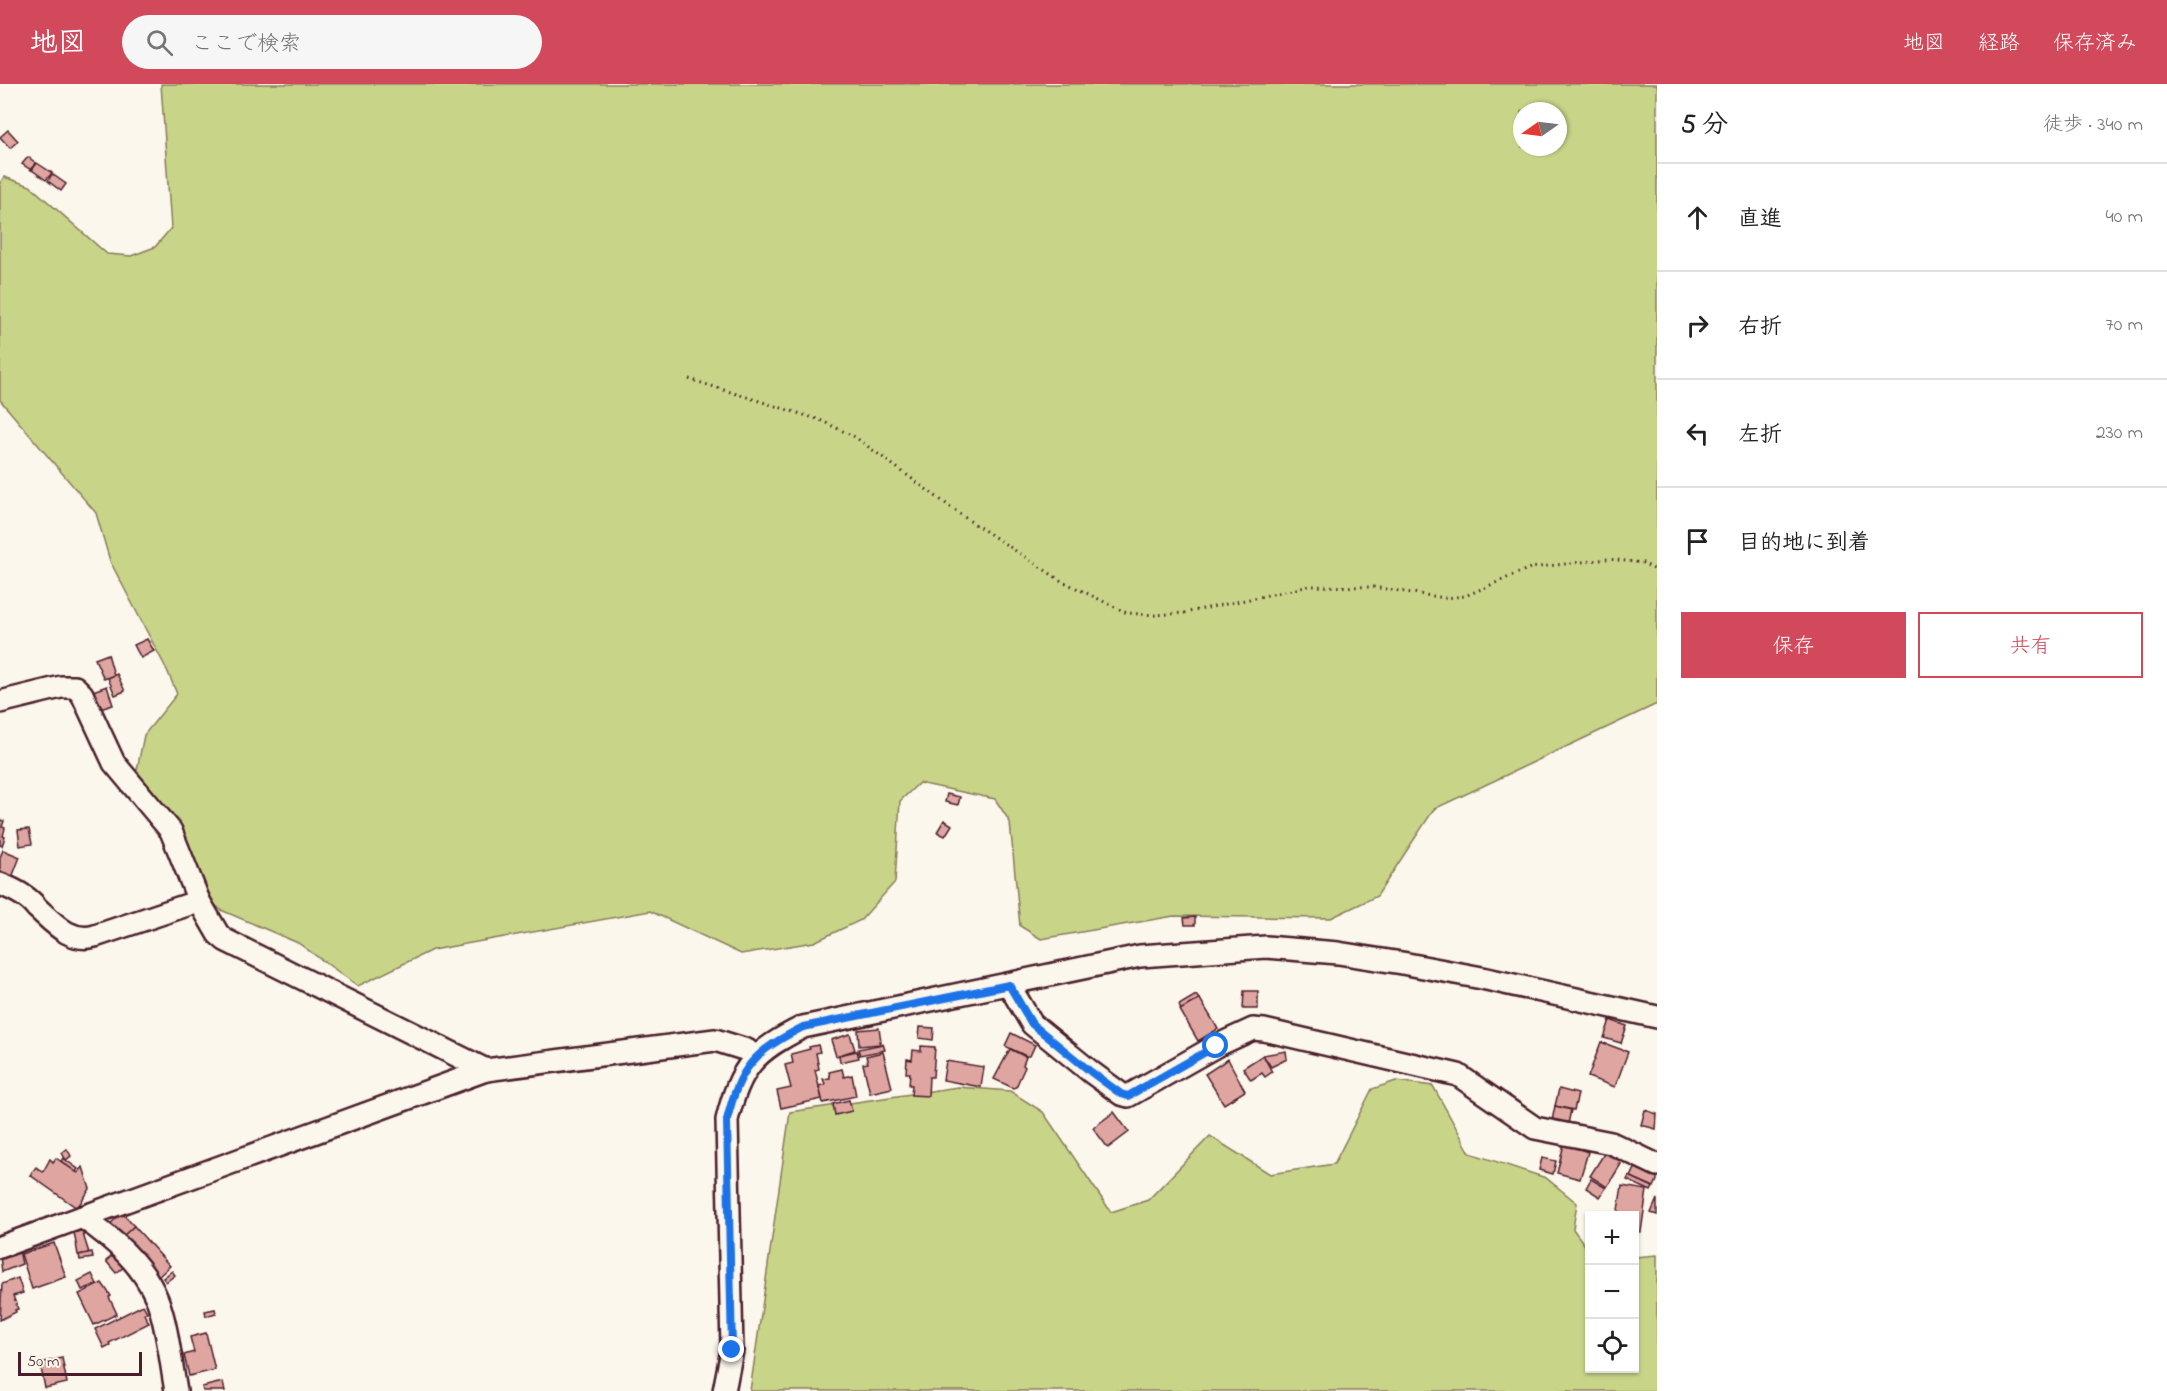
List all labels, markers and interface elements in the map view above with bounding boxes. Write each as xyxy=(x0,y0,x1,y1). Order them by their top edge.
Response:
search box xyxy=(122,15,542,69)
text: 地図 xyxy=(30,24,86,65)
icon: search xyxy=(143,26,176,59)
text: ここで検索 xyxy=(191,29,301,61)
text: 地図 xyxy=(1903,29,1945,59)
text: 経路 xyxy=(1978,29,2020,59)
text: 保存済み xyxy=(2053,29,2137,59)
north arrow xyxy=(1513,102,1567,156)
text: 5 分 xyxy=(1681,107,1728,145)
text: 徒歩 · 340 m xyxy=(2043,111,2143,140)
icon: ahead xyxy=(1681,201,1714,234)
text: 40 m xyxy=(2106,203,2143,232)
text: 直進 xyxy=(1738,204,1782,236)
icon: right xyxy=(1681,309,1714,342)
text: 70 m xyxy=(2106,311,2143,340)
text: 右折 xyxy=(1738,312,1782,344)
icon: left xyxy=(1681,417,1714,450)
text: 230 m xyxy=(2096,419,2143,448)
text: 左折 xyxy=(1738,420,1782,452)
icon: arrive xyxy=(1681,525,1714,558)
text: 目的地に到着 xyxy=(1738,528,1870,560)
button: 保存 xyxy=(1681,612,1906,678)
button: 共有 xyxy=(1918,612,2143,678)
route start xyxy=(1202,1032,1228,1058)
map controls xyxy=(1585,1211,1639,1373)
button: + xyxy=(1585,1211,1639,1265)
button: − xyxy=(1585,1265,1639,1319)
button: locate xyxy=(1585,1319,1639,1373)
route end xyxy=(718,1336,744,1362)
scale bar xyxy=(18,1349,142,1376)
text: 50 m xyxy=(27,1350,59,1374)

